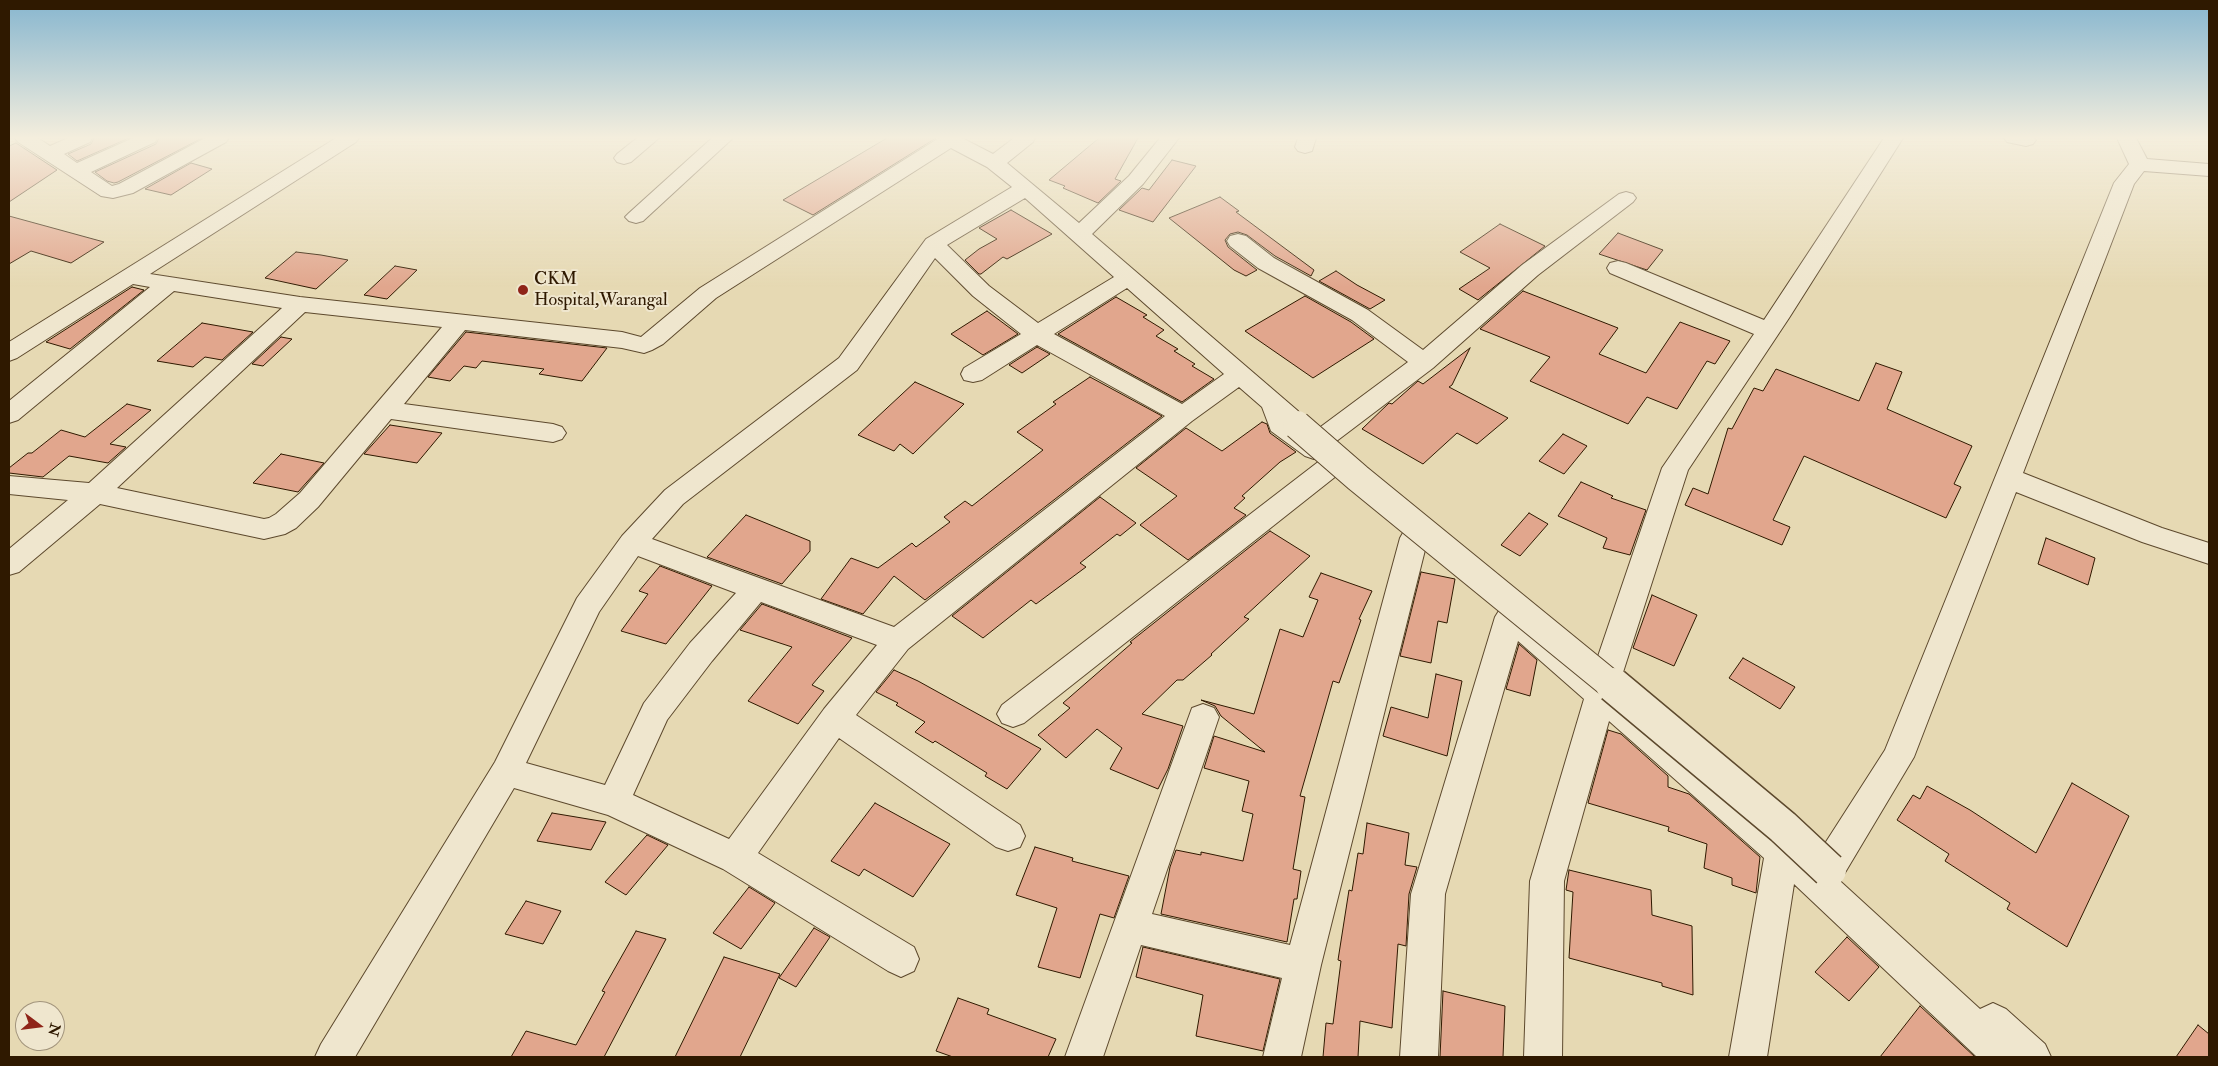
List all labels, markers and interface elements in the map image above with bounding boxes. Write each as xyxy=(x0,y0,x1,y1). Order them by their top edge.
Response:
place label: CKM Hospital,Warangal xyxy=(534,269,668,312)
marker: CKM Hospital,Warangal xyxy=(516,283,530,297)
north arrow xyxy=(15,1001,65,1051)
text: N xyxy=(44,1021,64,1038)

